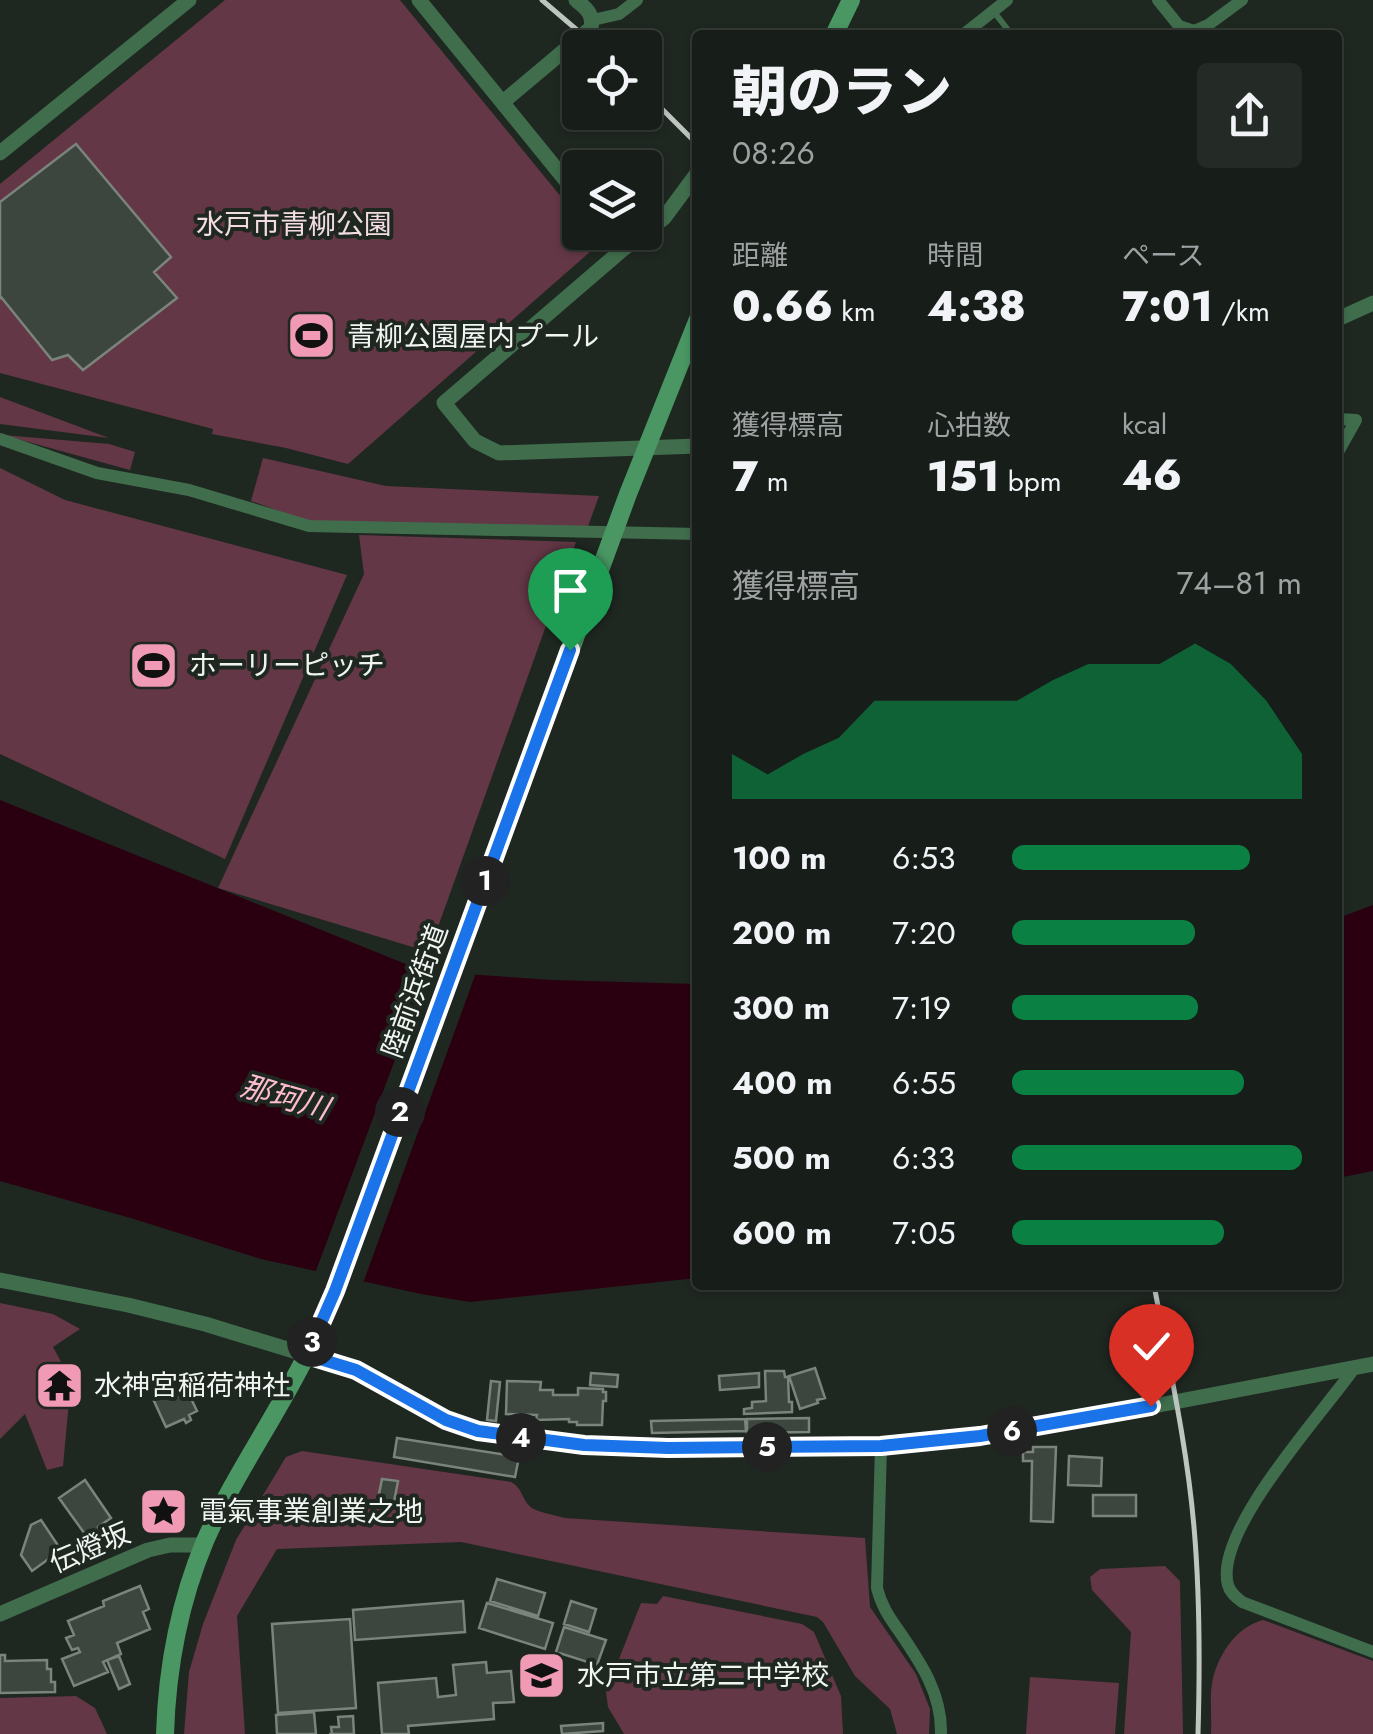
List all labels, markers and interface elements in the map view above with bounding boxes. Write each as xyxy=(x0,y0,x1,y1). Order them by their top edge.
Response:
map controls xyxy=(562,30,662,250)
button: locate xyxy=(562,30,662,130)
text: 朝のラン xyxy=(732,52,952,132)
button: share xyxy=(1197,63,1302,168)
text: 08:26 xyxy=(732,130,815,176)
button: layers xyxy=(562,150,662,250)
park label: 水戸市青柳公園 xyxy=(196,204,392,245)
text: 距離 xyxy=(732,235,788,276)
text: 時間 xyxy=(927,235,983,276)
text: ペース xyxy=(1122,235,1205,276)
text: 0.66 xyxy=(732,276,833,337)
text: 4:38 xyxy=(927,276,1026,337)
text: 7:01 xyxy=(1122,276,1213,337)
text: km xyxy=(833,291,876,332)
text: /km xyxy=(1213,291,1270,332)
sports icon: 青柳公園屋内プール xyxy=(286,310,338,362)
place label: 青柳公園屋内プール xyxy=(347,316,599,357)
text: kcal xyxy=(1122,404,1167,445)
text: 獲得標高 xyxy=(732,405,844,446)
text: 心拍数 xyxy=(927,405,1011,446)
text: 46 xyxy=(1122,445,1182,506)
text: 7 xyxy=(732,446,758,507)
text: 151 xyxy=(927,446,999,507)
text: m xyxy=(758,461,789,502)
text: bpm xyxy=(999,461,1062,502)
pin xyxy=(528,548,613,651)
text: 74–81 m xyxy=(1176,560,1302,606)
icon: arrive xyxy=(543,563,598,618)
text: 獲得標高 xyxy=(732,563,860,609)
sports icon: ホーリーピッチ xyxy=(128,639,180,691)
place label: ホーリーピッチ xyxy=(189,645,385,686)
text: 100 m xyxy=(732,835,827,881)
text: 6:53 xyxy=(892,835,956,881)
pin: 1 xyxy=(460,856,510,906)
text: 1 xyxy=(478,860,492,901)
text: 200 m xyxy=(732,910,831,956)
text: 7:20 xyxy=(892,910,956,956)
street label: 陸前浜街道 xyxy=(372,918,458,1064)
text: 300 m xyxy=(732,985,830,1031)
text: 7:19 xyxy=(892,985,951,1031)
text: 400 m xyxy=(732,1060,833,1106)
text: 6:55 xyxy=(892,1060,956,1106)
water label: 那珂川 xyxy=(236,1064,337,1131)
pin: 2 xyxy=(375,1087,425,1137)
text: 2 xyxy=(391,1091,409,1132)
text: 500 m xyxy=(732,1135,831,1181)
text: 6:33 xyxy=(892,1135,955,1181)
text: 600 m xyxy=(732,1210,832,1256)
text: 7:05 xyxy=(892,1210,956,1256)
pin xyxy=(1109,1304,1194,1407)
pin: 3 xyxy=(287,1317,337,1367)
icon: check xyxy=(1124,1319,1179,1374)
text: 3 xyxy=(303,1321,321,1362)
temple icon: 水神宮稲荷神社 xyxy=(33,1359,85,1411)
place label: 水神宮稲荷神社 xyxy=(94,1365,290,1406)
pin: 6 xyxy=(987,1406,1037,1456)
text: 6 xyxy=(1003,1410,1021,1451)
pin: 4 xyxy=(496,1413,546,1463)
text: 4 xyxy=(511,1417,531,1458)
pin: 5 xyxy=(742,1422,792,1472)
text: 5 xyxy=(758,1426,776,1467)
place icon: 電氣事業創業之地 xyxy=(138,1485,190,1537)
place label: 電氣事業創業之地 xyxy=(199,1491,423,1532)
street label: 伝燈坂 xyxy=(43,1513,137,1583)
school or university icon: 水戸市立第二中学校 xyxy=(516,1649,568,1701)
place label: 水戸市立第二中学校 xyxy=(577,1655,829,1696)

